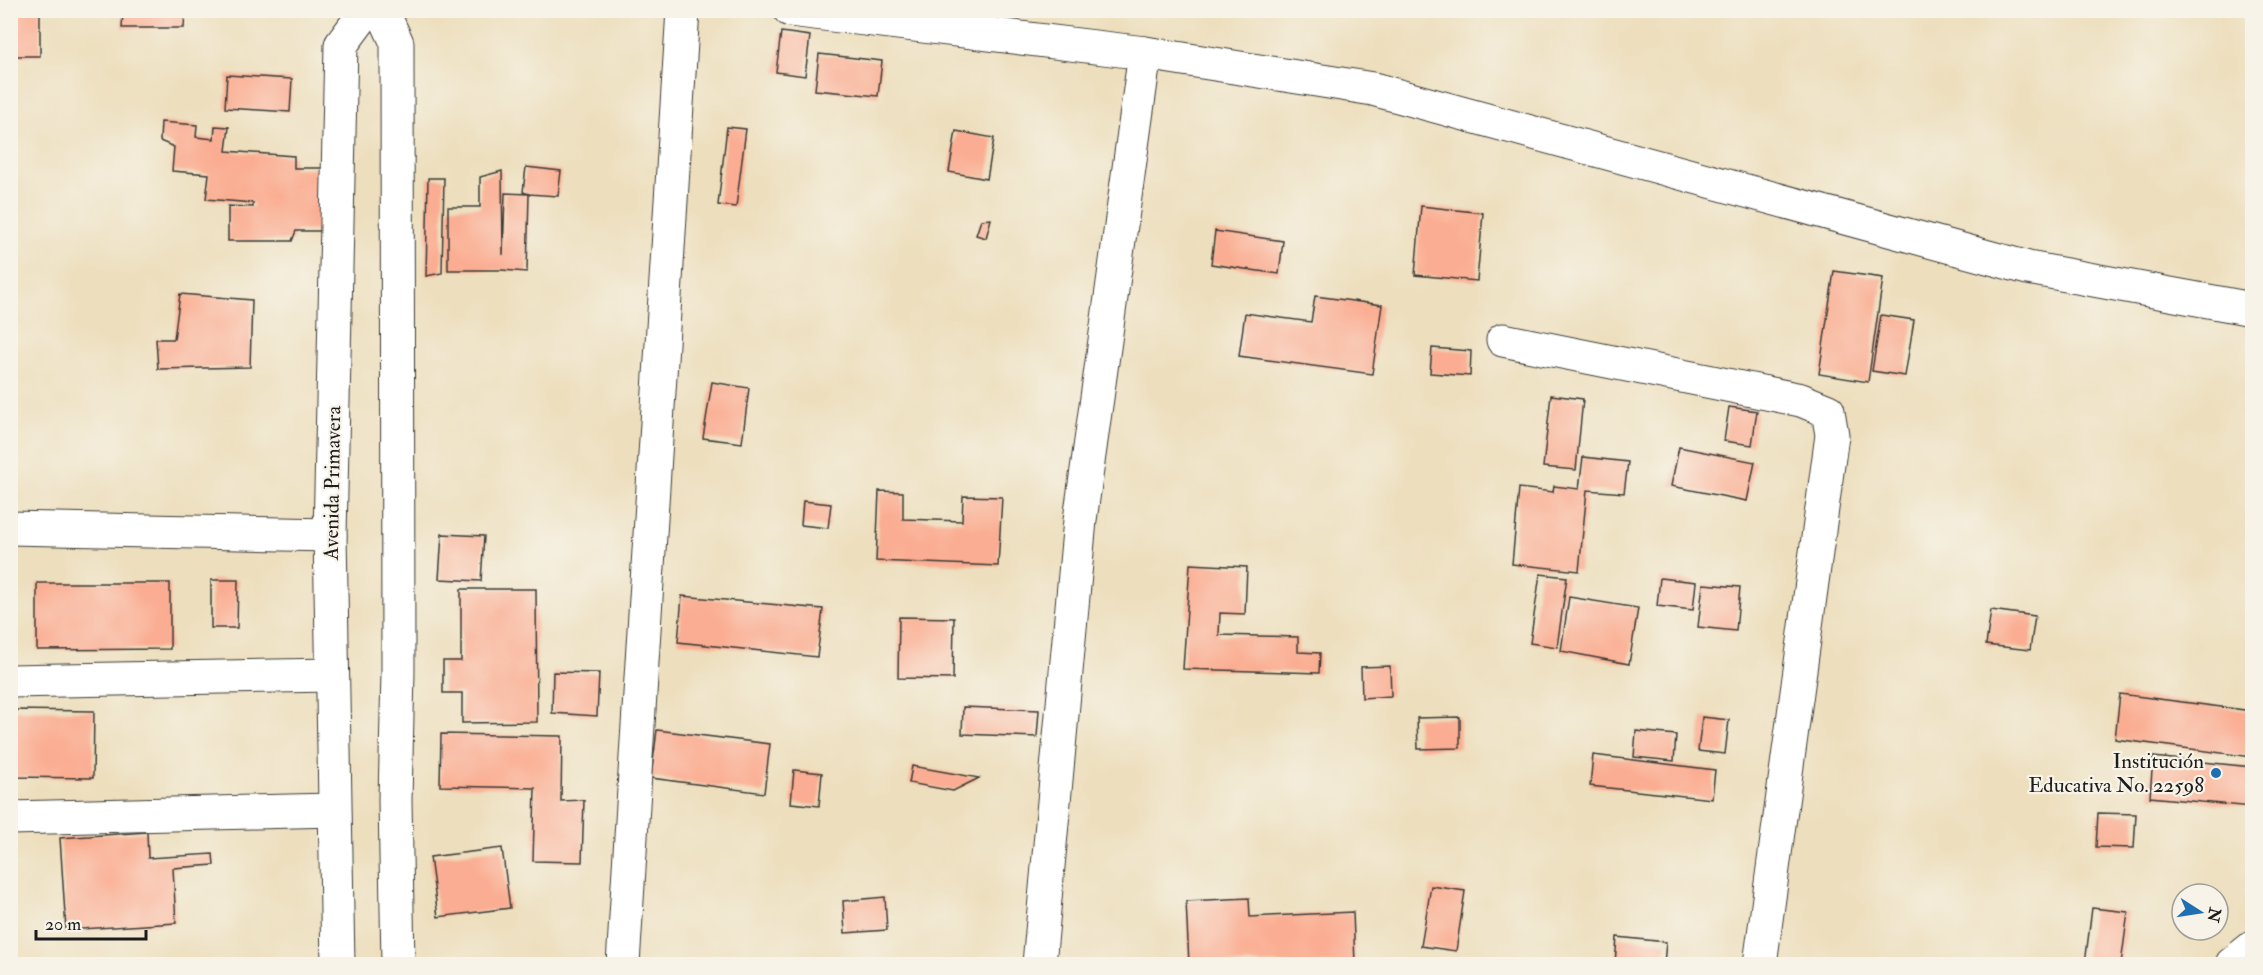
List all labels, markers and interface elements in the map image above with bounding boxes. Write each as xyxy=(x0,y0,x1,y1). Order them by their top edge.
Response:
street label: Avenida Primavera xyxy=(318,405,347,561)
place label: Institución Educativa No. 22598 xyxy=(2028,748,2204,799)
marker: Institución Educativa No. 22598 xyxy=(2209,766,2223,780)
north arrow xyxy=(2170,882,2230,942)
scale bar xyxy=(36,903,146,941)
text: N xyxy=(2202,905,2225,925)
text: 20 m xyxy=(45,913,81,936)

